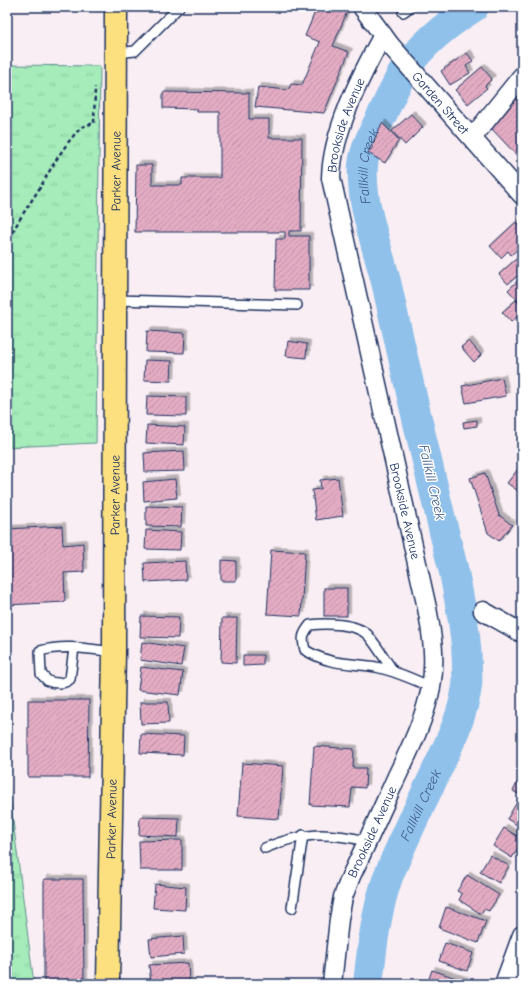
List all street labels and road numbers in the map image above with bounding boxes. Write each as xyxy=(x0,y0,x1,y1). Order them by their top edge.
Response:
street label: Garden Street xyxy=(409,68,473,138)
street label: Brookside Avenue xyxy=(324,75,368,173)
street label: Parker Avenue xyxy=(108,130,123,211)
street label: Parker Avenue xyxy=(107,454,122,535)
street label: Brookside Avenue xyxy=(387,461,424,561)
street label: Parker Avenue xyxy=(103,778,119,859)
street label: Brookside Avenue xyxy=(344,783,399,880)

